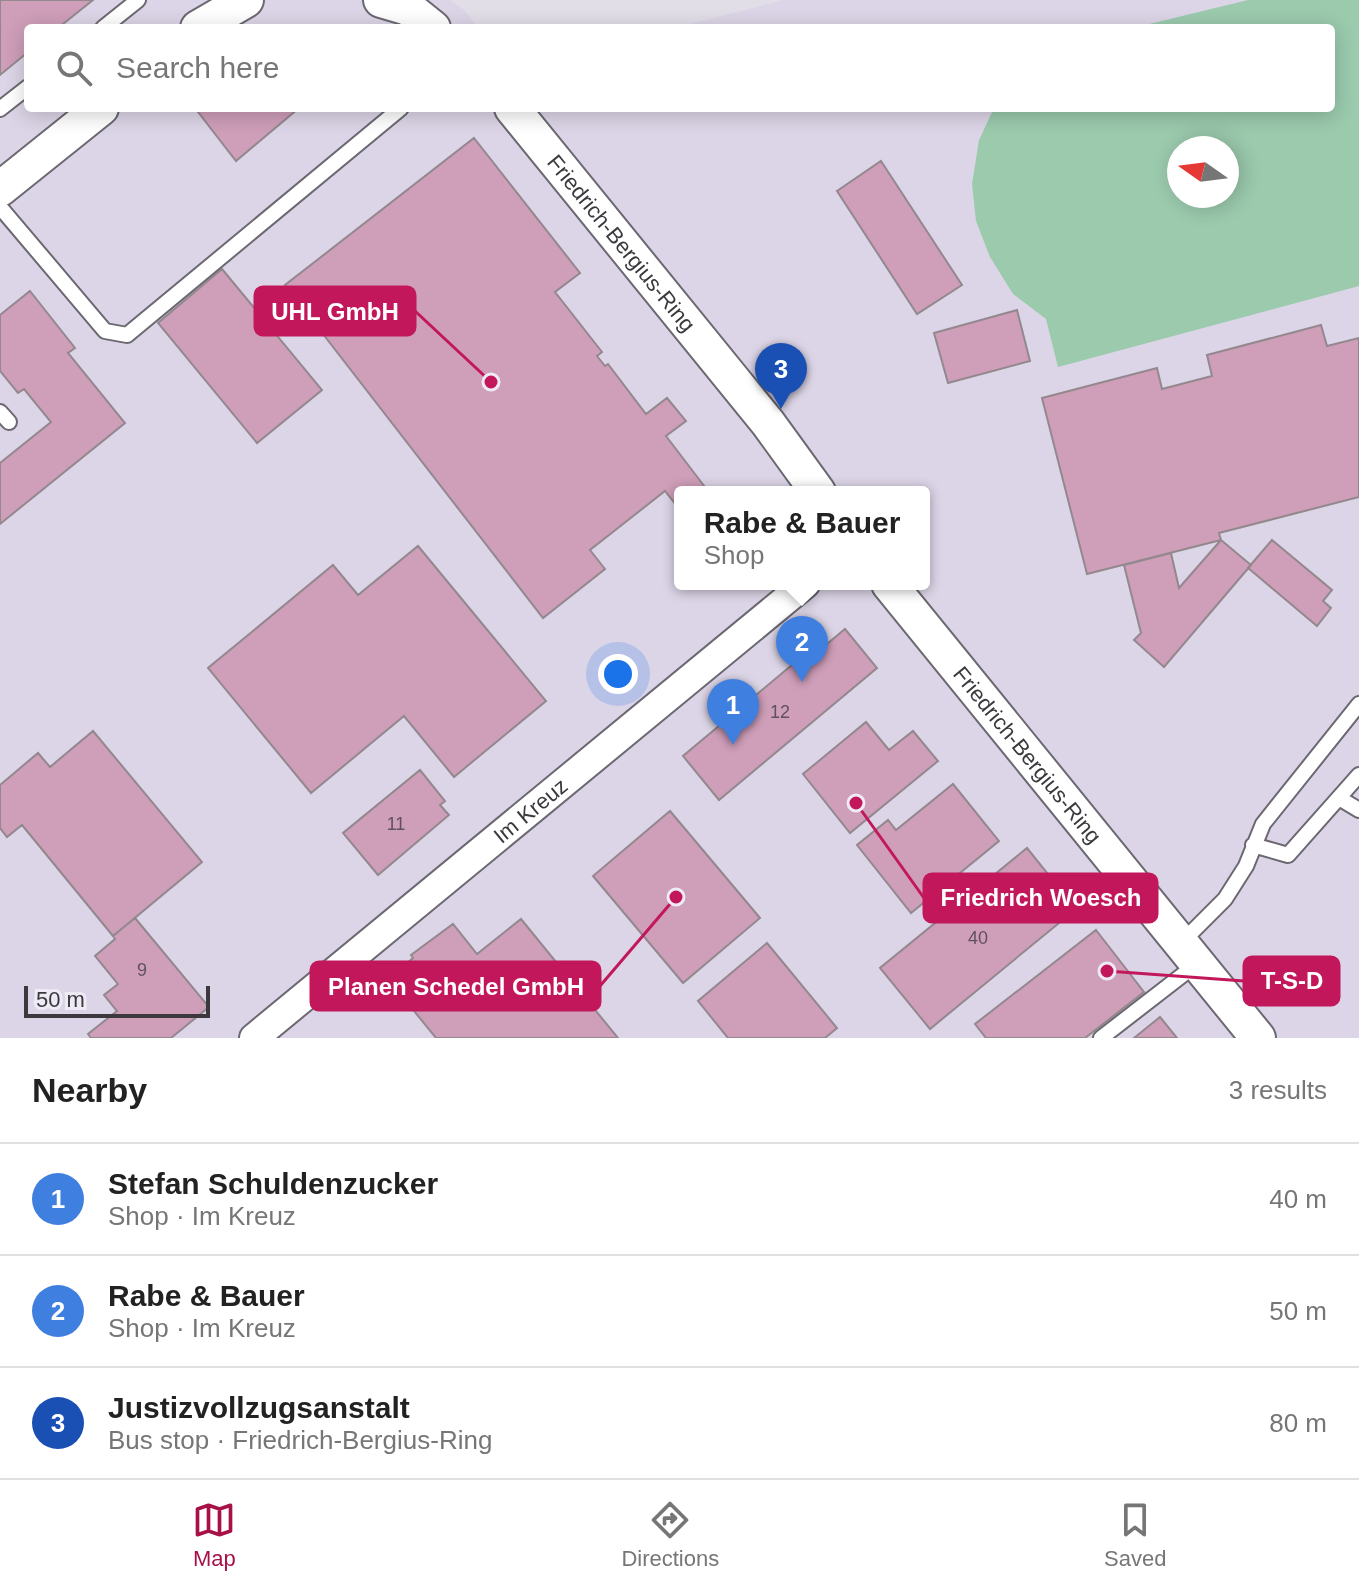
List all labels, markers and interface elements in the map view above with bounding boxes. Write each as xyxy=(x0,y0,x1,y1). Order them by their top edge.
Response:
search box xyxy=(24,24,1335,112)
icon: search xyxy=(52,46,96,90)
text: Search here xyxy=(116,51,279,84)
north arrow xyxy=(1167,136,1239,208)
street label: Friedrich-Bergius-Ring xyxy=(543,150,701,336)
callout: UHL GmbH xyxy=(255,287,415,335)
text: UHL GmbH xyxy=(271,298,399,325)
pin: 3 xyxy=(755,343,807,409)
popup xyxy=(674,486,930,590)
text: Rabe & Bauer xyxy=(704,506,900,539)
text: Shop xyxy=(704,540,764,570)
pin: 2 xyxy=(776,616,828,682)
your location xyxy=(598,654,638,694)
street label: Friedrich-Bergius-Ring xyxy=(949,661,1107,848)
pin: 1 xyxy=(707,679,759,745)
house number: 12 xyxy=(770,702,790,722)
street label: Im Kreuz xyxy=(488,773,572,848)
house number: 11 xyxy=(387,814,405,834)
callout: Friedrich Woesch xyxy=(924,874,1157,922)
text: Friedrich Woesch xyxy=(941,884,1141,911)
house number: 40 xyxy=(968,928,988,948)
callout: T-S-D xyxy=(1244,957,1339,1005)
house number: 9 xyxy=(137,960,147,980)
callout: Planen Schedel GmbH xyxy=(311,962,600,1010)
text: T-S-D xyxy=(1261,967,1323,994)
text: Planen Schedel GmbH xyxy=(328,973,584,1000)
scale bar xyxy=(24,982,210,1018)
text: 50 m xyxy=(36,987,85,1012)
text: Nearby xyxy=(32,1071,147,1109)
text: 3 results xyxy=(1229,1075,1327,1105)
text: Stefan Schuldenzucker xyxy=(108,1167,438,1200)
text: 1 xyxy=(51,1184,65,1214)
text: 40 m xyxy=(1269,1184,1327,1214)
text: Shop · Im Kreuz xyxy=(108,1201,296,1231)
text: Rabe & Bauer xyxy=(108,1279,305,1312)
text: 2 xyxy=(51,1296,65,1326)
text: 50 m xyxy=(1269,1296,1327,1326)
text: Shop · Im Kreuz xyxy=(108,1313,296,1343)
text: Justizvollzugsanstalt xyxy=(108,1391,410,1424)
text: 3 xyxy=(51,1408,65,1438)
text: 80 m xyxy=(1269,1408,1327,1438)
text: Bus stop · Friedrich-Bergius-Ring xyxy=(108,1425,492,1455)
tab: Map xyxy=(192,1498,236,1572)
tab: Directions xyxy=(621,1498,719,1572)
tab: Saved xyxy=(1104,1498,1167,1572)

